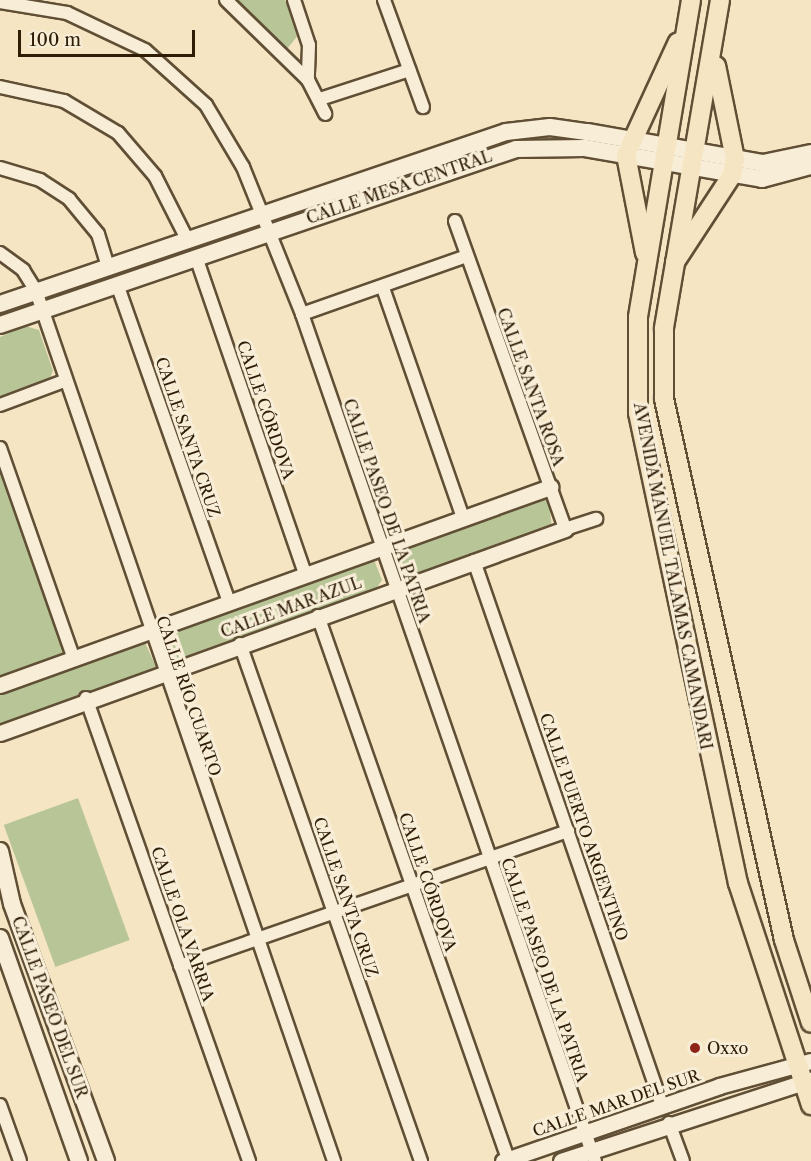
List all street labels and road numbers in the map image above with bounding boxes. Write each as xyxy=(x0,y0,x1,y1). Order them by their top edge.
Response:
street label: CALLE MESA CENTRAL xyxy=(303,146,495,228)
street label: CALLE SANTA ROSA xyxy=(493,305,569,469)
street label: CALLE CÓRDOVA xyxy=(233,338,299,482)
street label: CALLE SANTA CRUZ xyxy=(151,354,225,520)
street label: CALLE PASEO DE LA PATRIA xyxy=(339,396,435,626)
street label: AVENIDA MANUEL TALAMAS CAMANDARI xyxy=(630,400,716,752)
street label: CALLE MAR AZUL xyxy=(217,572,365,642)
street label: CALLE RÍO CUARTO xyxy=(153,613,225,779)
street label: CALLE PUERTO ARGENTINO xyxy=(536,710,632,944)
street label: CALLE CÓRDOVA xyxy=(395,810,461,954)
street label: CALLE SANTA CRUZ xyxy=(309,814,383,980)
street label: CALLE OLA VARRIA xyxy=(147,844,219,1004)
street label: CALLE PASEO DE LA PATRIA xyxy=(497,855,593,1085)
street label: CALLE PASEO DEL SUR xyxy=(8,913,92,1101)
street label: CALLE MAR DEL SUR xyxy=(529,1065,703,1141)

